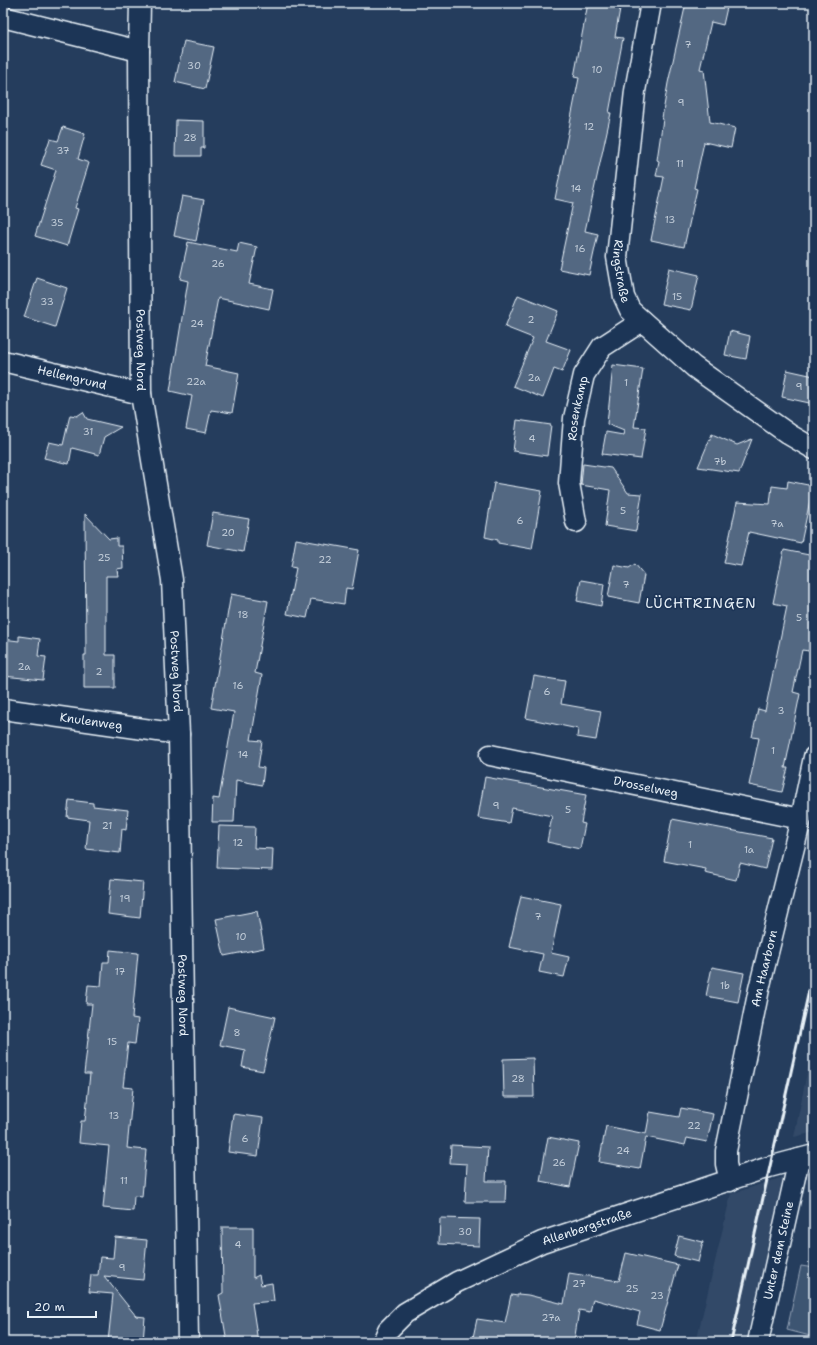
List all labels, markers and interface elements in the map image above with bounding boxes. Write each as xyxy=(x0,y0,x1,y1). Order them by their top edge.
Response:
house number: 7 xyxy=(685,38,692,51)
house number: 30 xyxy=(187,59,201,72)
house number: 10 xyxy=(592,63,602,76)
house number: 9 xyxy=(678,96,685,109)
house number: 12 xyxy=(584,120,594,133)
house number: 28 xyxy=(183,131,197,144)
house number: 37 xyxy=(56,144,70,157)
house number: 11 xyxy=(676,157,684,170)
house number: 14 xyxy=(571,182,581,195)
house number: 13 xyxy=(665,213,675,226)
house number: 35 xyxy=(51,216,63,229)
street label: Ringstraße xyxy=(609,239,634,306)
house number: 16 xyxy=(575,242,585,255)
house number: 26 xyxy=(211,257,225,270)
house number: 15 xyxy=(672,290,682,303)
house number: 33 xyxy=(40,295,54,308)
street label: Postweg Nord xyxy=(133,309,149,391)
house number: 2 xyxy=(528,313,535,326)
house number: 24 xyxy=(190,317,204,330)
street label: Hellengrund xyxy=(36,362,109,394)
house number: 2a xyxy=(528,371,541,384)
street label: Rosenkamp xyxy=(564,374,592,441)
house number: 22a xyxy=(186,375,206,388)
house number: 1 xyxy=(624,376,628,389)
house number: 9 xyxy=(796,380,803,393)
house number: 31 xyxy=(83,425,93,438)
house number: 4 xyxy=(529,432,536,445)
house number: 7b xyxy=(714,455,727,468)
house number: 5 xyxy=(620,504,626,517)
house number: 6 xyxy=(517,514,524,527)
house number: 7a xyxy=(771,517,784,530)
house number: 20 xyxy=(221,526,235,539)
house number: 25 xyxy=(98,551,110,564)
house number: 22 xyxy=(318,553,332,566)
house number: 7 xyxy=(623,578,630,591)
district label: LÜCHTRINGEN xyxy=(645,594,757,612)
house number: 18 xyxy=(237,608,249,621)
house number: 5 xyxy=(796,611,802,624)
street label: Postweg Nord xyxy=(166,630,186,713)
house number: 2a xyxy=(18,660,31,673)
house number: 2 xyxy=(96,665,103,678)
house number: 16 xyxy=(233,679,243,692)
house number: 6 xyxy=(544,685,551,698)
house number: 3 xyxy=(778,704,785,717)
street label: Knulenweg xyxy=(59,709,124,734)
house number: 1 xyxy=(771,744,775,757)
house number: 14 xyxy=(238,748,248,761)
street label: Drosselweg xyxy=(612,773,680,802)
house number: 9 xyxy=(493,799,500,812)
house number: 5 xyxy=(565,803,571,816)
house number: 21 xyxy=(102,819,112,832)
house number: 12 xyxy=(233,836,243,849)
house number: 1 xyxy=(688,838,692,851)
house number: 1a xyxy=(744,843,755,856)
house number: 19 xyxy=(120,892,130,905)
house number: 7 xyxy=(535,910,542,923)
street label: Am Haarborn xyxy=(748,928,781,1008)
house number: 10 xyxy=(236,930,246,943)
street label: Postweg Nord xyxy=(174,954,191,1037)
house number: 17 xyxy=(115,965,125,978)
house number: 1b xyxy=(720,979,730,992)
house number: 8 xyxy=(234,1026,241,1039)
house number: 15 xyxy=(107,1035,117,1048)
house number: 28 xyxy=(511,1072,525,1085)
house number: 13 xyxy=(109,1109,119,1122)
house number: 22 xyxy=(687,1119,701,1132)
house number: 6 xyxy=(242,1132,249,1145)
house number: 24 xyxy=(616,1144,630,1157)
house number: 26 xyxy=(552,1156,566,1169)
house number: 11 xyxy=(120,1174,128,1187)
street label: Unter dem Steine xyxy=(760,1199,797,1301)
street label: Allenbergstraße xyxy=(540,1205,634,1249)
house number: 30 xyxy=(458,1225,472,1238)
house number: 4 xyxy=(235,1238,242,1251)
house number: 9 xyxy=(119,1261,126,1274)
house number: 27 xyxy=(572,1277,586,1290)
house number: 25 xyxy=(626,1282,638,1295)
house number: 23 xyxy=(650,1289,664,1302)
scale bar xyxy=(28,1293,96,1319)
text: 20 m xyxy=(34,1299,65,1315)
house number: 27a xyxy=(541,1311,561,1324)

